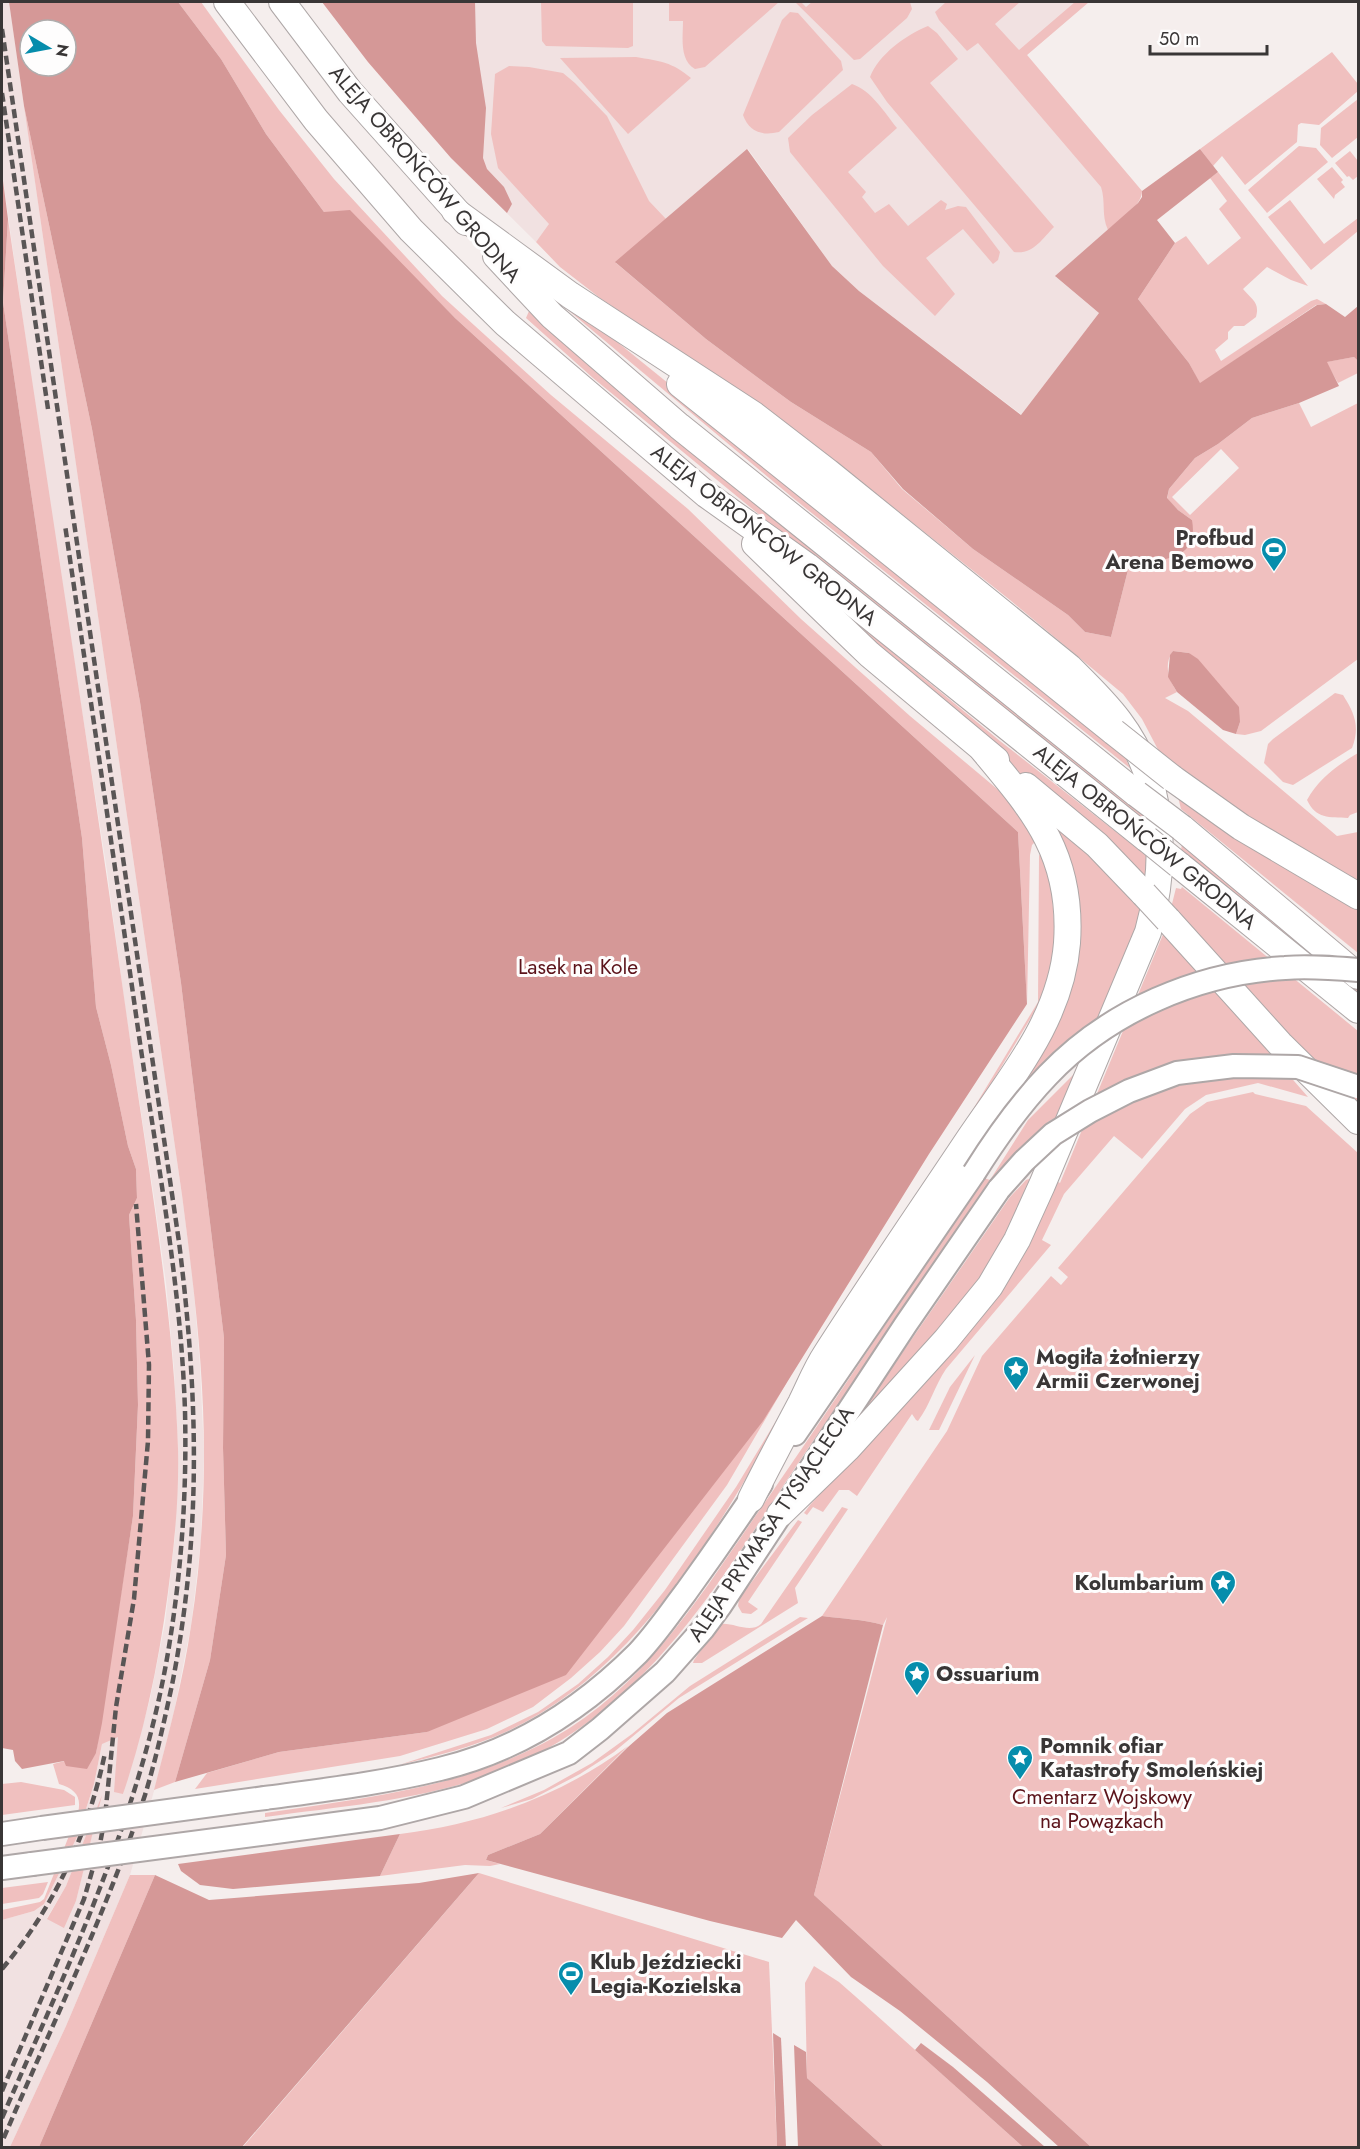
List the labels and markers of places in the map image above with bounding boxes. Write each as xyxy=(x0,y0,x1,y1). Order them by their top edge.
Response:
place label: Profbud Arena Bemowo xyxy=(1104,523,1254,577)
sports icon: Profbud Arena Bemowo xyxy=(1259,535,1289,573)
place label: Mogiła żołnierzy Armii Czerwonej xyxy=(1035,1342,1200,1396)
place icon: Mogiła żołnierzy Armii Czerwonej xyxy=(1001,1354,1031,1392)
place label: Kolumbarium xyxy=(1075,1568,1204,1598)
place icon: Kolumbarium xyxy=(1208,1568,1238,1606)
place icon: Ossuarium xyxy=(902,1659,932,1697)
place label: Ossuarium xyxy=(936,1659,1040,1689)
place label: Pomnik ofiar Katastrofy Smoleńskiej xyxy=(1040,1731,1263,1785)
place icon: Pomnik ofiar Katastrofy Smoleńskiej xyxy=(1005,1743,1035,1781)
place label: Klub Jeździecki Legia-Kozielska xyxy=(590,1947,742,2001)
sports icon: Klub Jeździecki Legia-Kozielska xyxy=(556,1959,586,1997)

